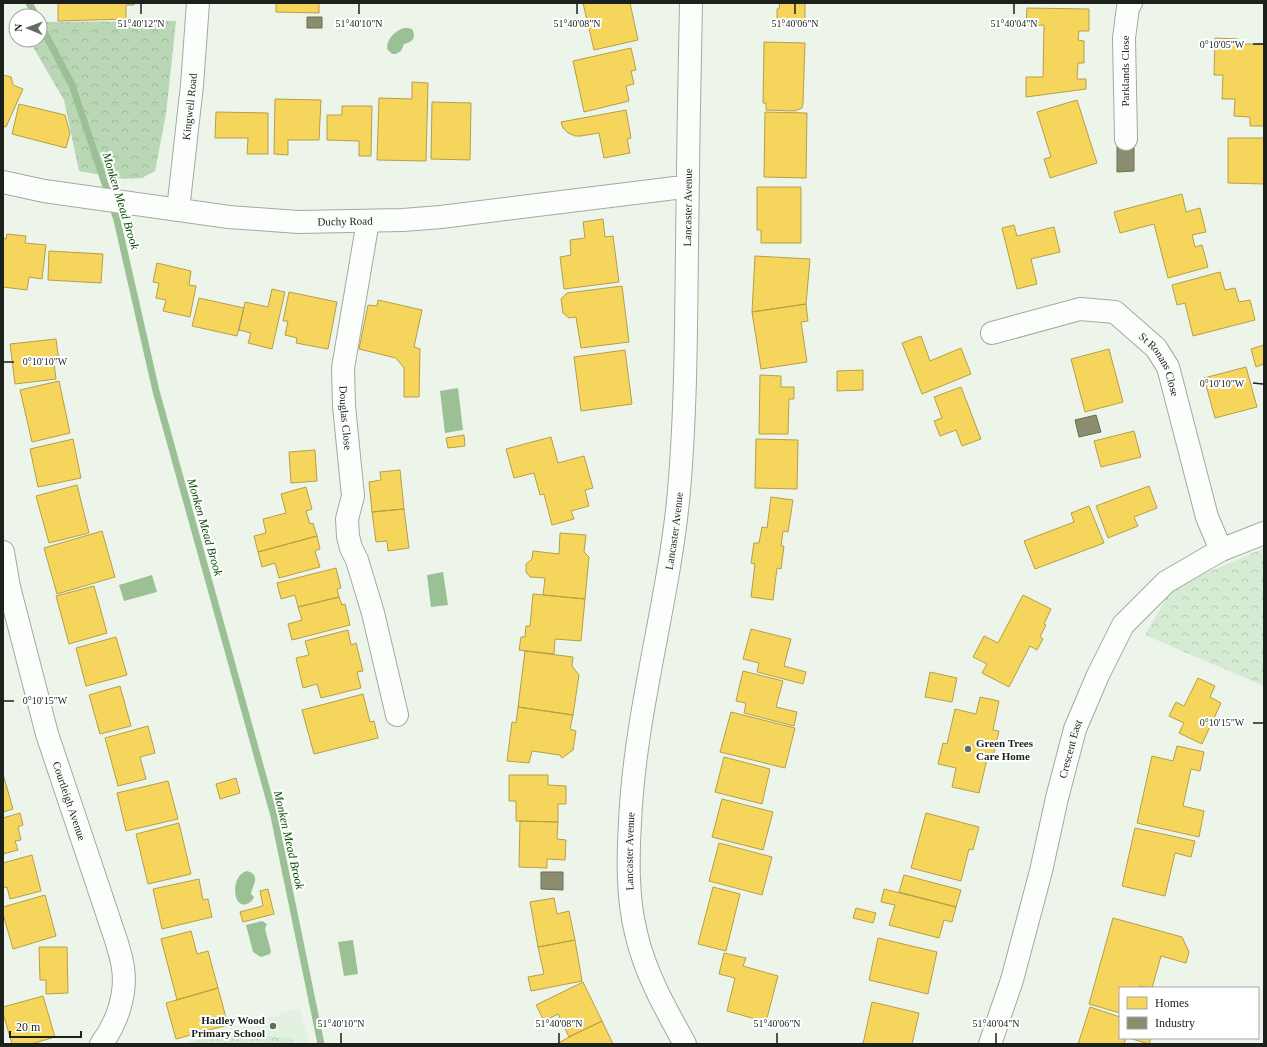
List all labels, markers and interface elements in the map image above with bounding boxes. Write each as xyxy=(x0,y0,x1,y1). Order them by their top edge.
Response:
north arrow xyxy=(8,8,48,48)
text: 51°40'12"N xyxy=(117,18,165,29)
text: 51°40'10"N xyxy=(335,18,383,29)
text: 51°40'08"N xyxy=(553,18,601,29)
text: 51°40'06"N xyxy=(771,18,819,29)
text: 51°40'04"N xyxy=(990,18,1038,29)
text: N xyxy=(12,24,24,32)
street label: Parklands Close xyxy=(1119,35,1131,107)
text: 0°10'05"W xyxy=(1200,39,1245,50)
street label: Kingwell Road xyxy=(180,72,199,141)
water label: Monken Mead Brook xyxy=(99,150,143,252)
street label: Lancaster Avenue xyxy=(681,168,694,247)
street label: Duchy Road xyxy=(317,215,373,228)
street label: St Ronans Close xyxy=(1137,330,1181,398)
text: 0°10'10"W xyxy=(23,356,68,367)
text: 0°10'10"W xyxy=(1200,378,1245,389)
street label: Douglas Close xyxy=(337,385,354,451)
water label: Monken Mead Brook xyxy=(184,476,226,578)
street label: Lancaster Avenue xyxy=(663,491,685,571)
text: 0°10'15"W xyxy=(23,695,68,706)
text: 0°10'15"W xyxy=(1200,717,1245,728)
street label: Crescent East xyxy=(1056,718,1084,780)
place label: Green Trees Care Home xyxy=(976,737,1034,762)
marker: Green Trees Care Home xyxy=(963,744,973,754)
street label: Courtleigh Avenue xyxy=(51,760,88,842)
water label: Monken Mead Brook xyxy=(271,788,307,891)
street label: Lancaster Avenue xyxy=(623,812,637,891)
legend xyxy=(1119,987,1259,1039)
text: Homes xyxy=(1155,996,1189,1010)
scale bar xyxy=(10,1013,81,1039)
place label: Hadley Wood Primary School xyxy=(191,1014,265,1039)
text: Industry xyxy=(1155,1016,1195,1030)
text: 51°40'10"N xyxy=(317,1018,365,1029)
text: 51°40'08"N xyxy=(535,1018,583,1029)
text: 51°40'06"N xyxy=(753,1018,801,1029)
text: 51°40'04"N xyxy=(972,1018,1020,1029)
text: 20 m xyxy=(16,1020,41,1034)
marker: Hadley Wood Primary School xyxy=(268,1021,278,1031)

